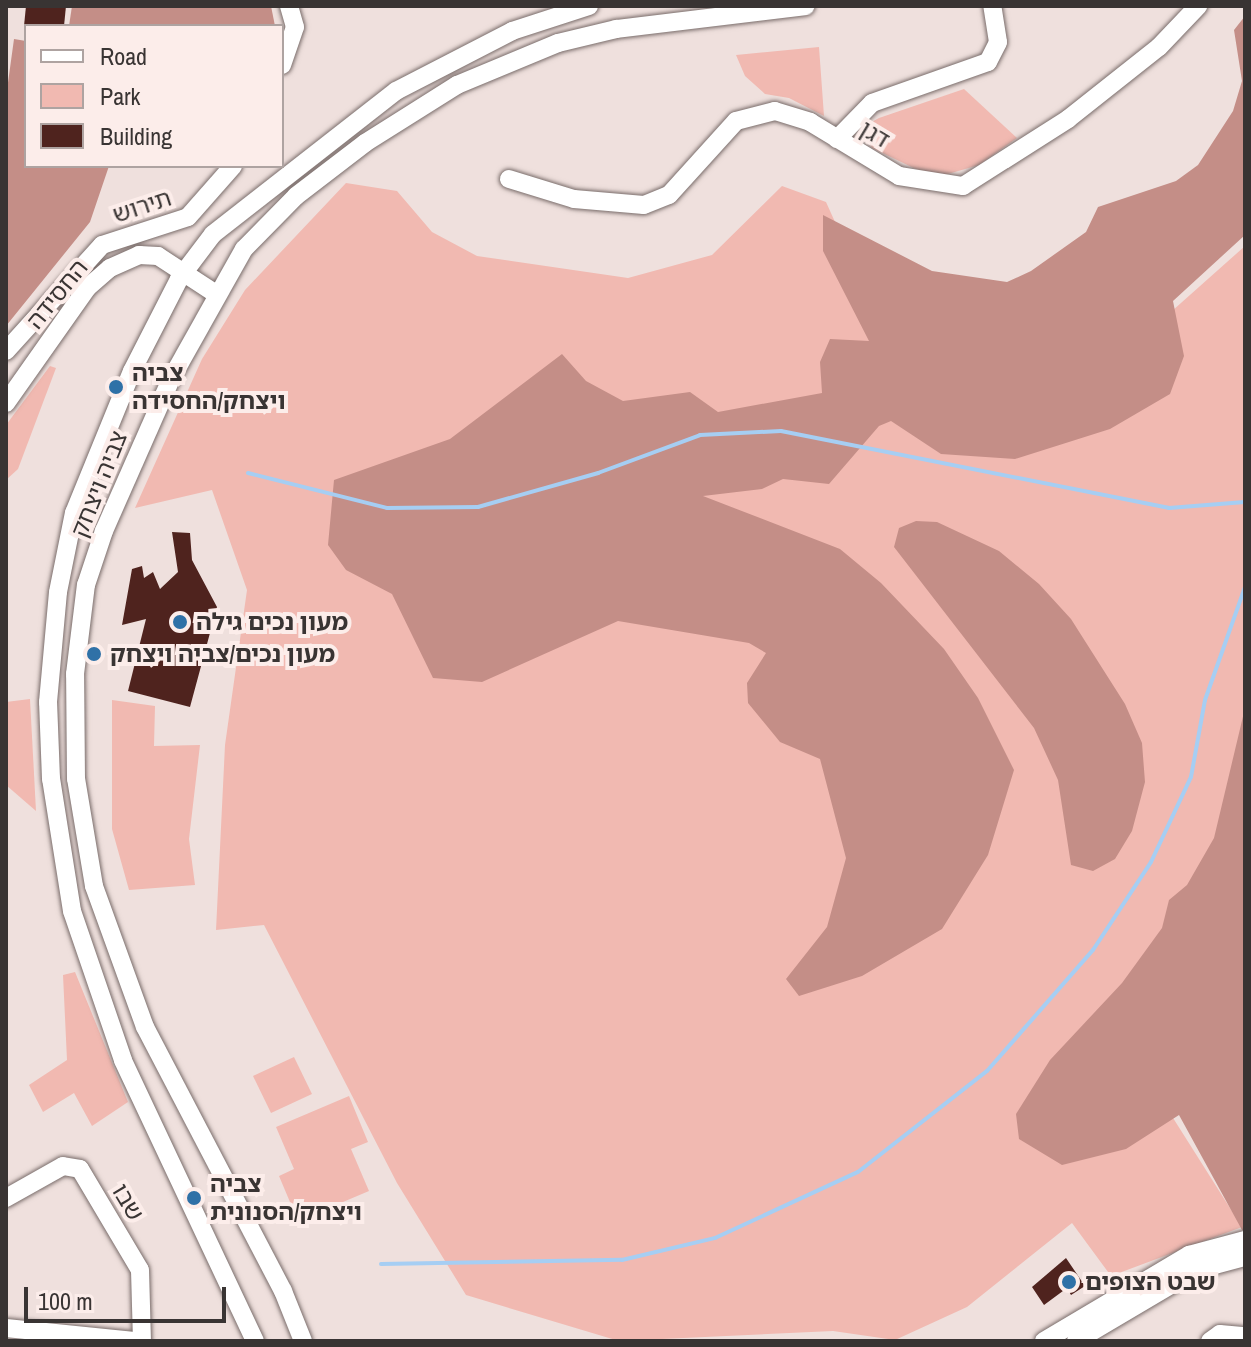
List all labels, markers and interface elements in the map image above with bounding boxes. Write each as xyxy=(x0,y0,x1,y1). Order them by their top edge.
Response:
legend xyxy=(24,24,284,168)
text: Road xyxy=(100,40,147,72)
text: Park xyxy=(100,80,140,112)
street label: דגן xyxy=(855,114,895,154)
text: Building xyxy=(100,120,172,152)
street label: תירוש xyxy=(109,183,175,229)
street label: החסידה xyxy=(20,253,94,335)
place label: צביה ויצחק/החסידה xyxy=(132,359,286,415)
marker: צביה ויצחק/החסידה xyxy=(107,378,125,396)
street label: צביה ויצחק xyxy=(65,427,133,541)
place label: מעון נכים גילה xyxy=(196,608,348,636)
marker: מעון נכים גילה xyxy=(171,613,189,631)
place label: מעון נכים/צביה ויצחק xyxy=(110,640,335,668)
marker: מעון נכים/צביה ויצחק xyxy=(85,645,103,663)
place label: צביה ויצחק/הסנונית xyxy=(210,1170,362,1226)
street label: שבו xyxy=(106,1178,150,1226)
marker: צביה ויצחק/הסנונית xyxy=(185,1189,203,1207)
place label: שבט הצופים xyxy=(1085,1268,1216,1296)
scale bar xyxy=(28,1271,230,1321)
marker: שבט הצופים xyxy=(1060,1273,1078,1291)
text: 100 m xyxy=(38,1285,93,1317)

